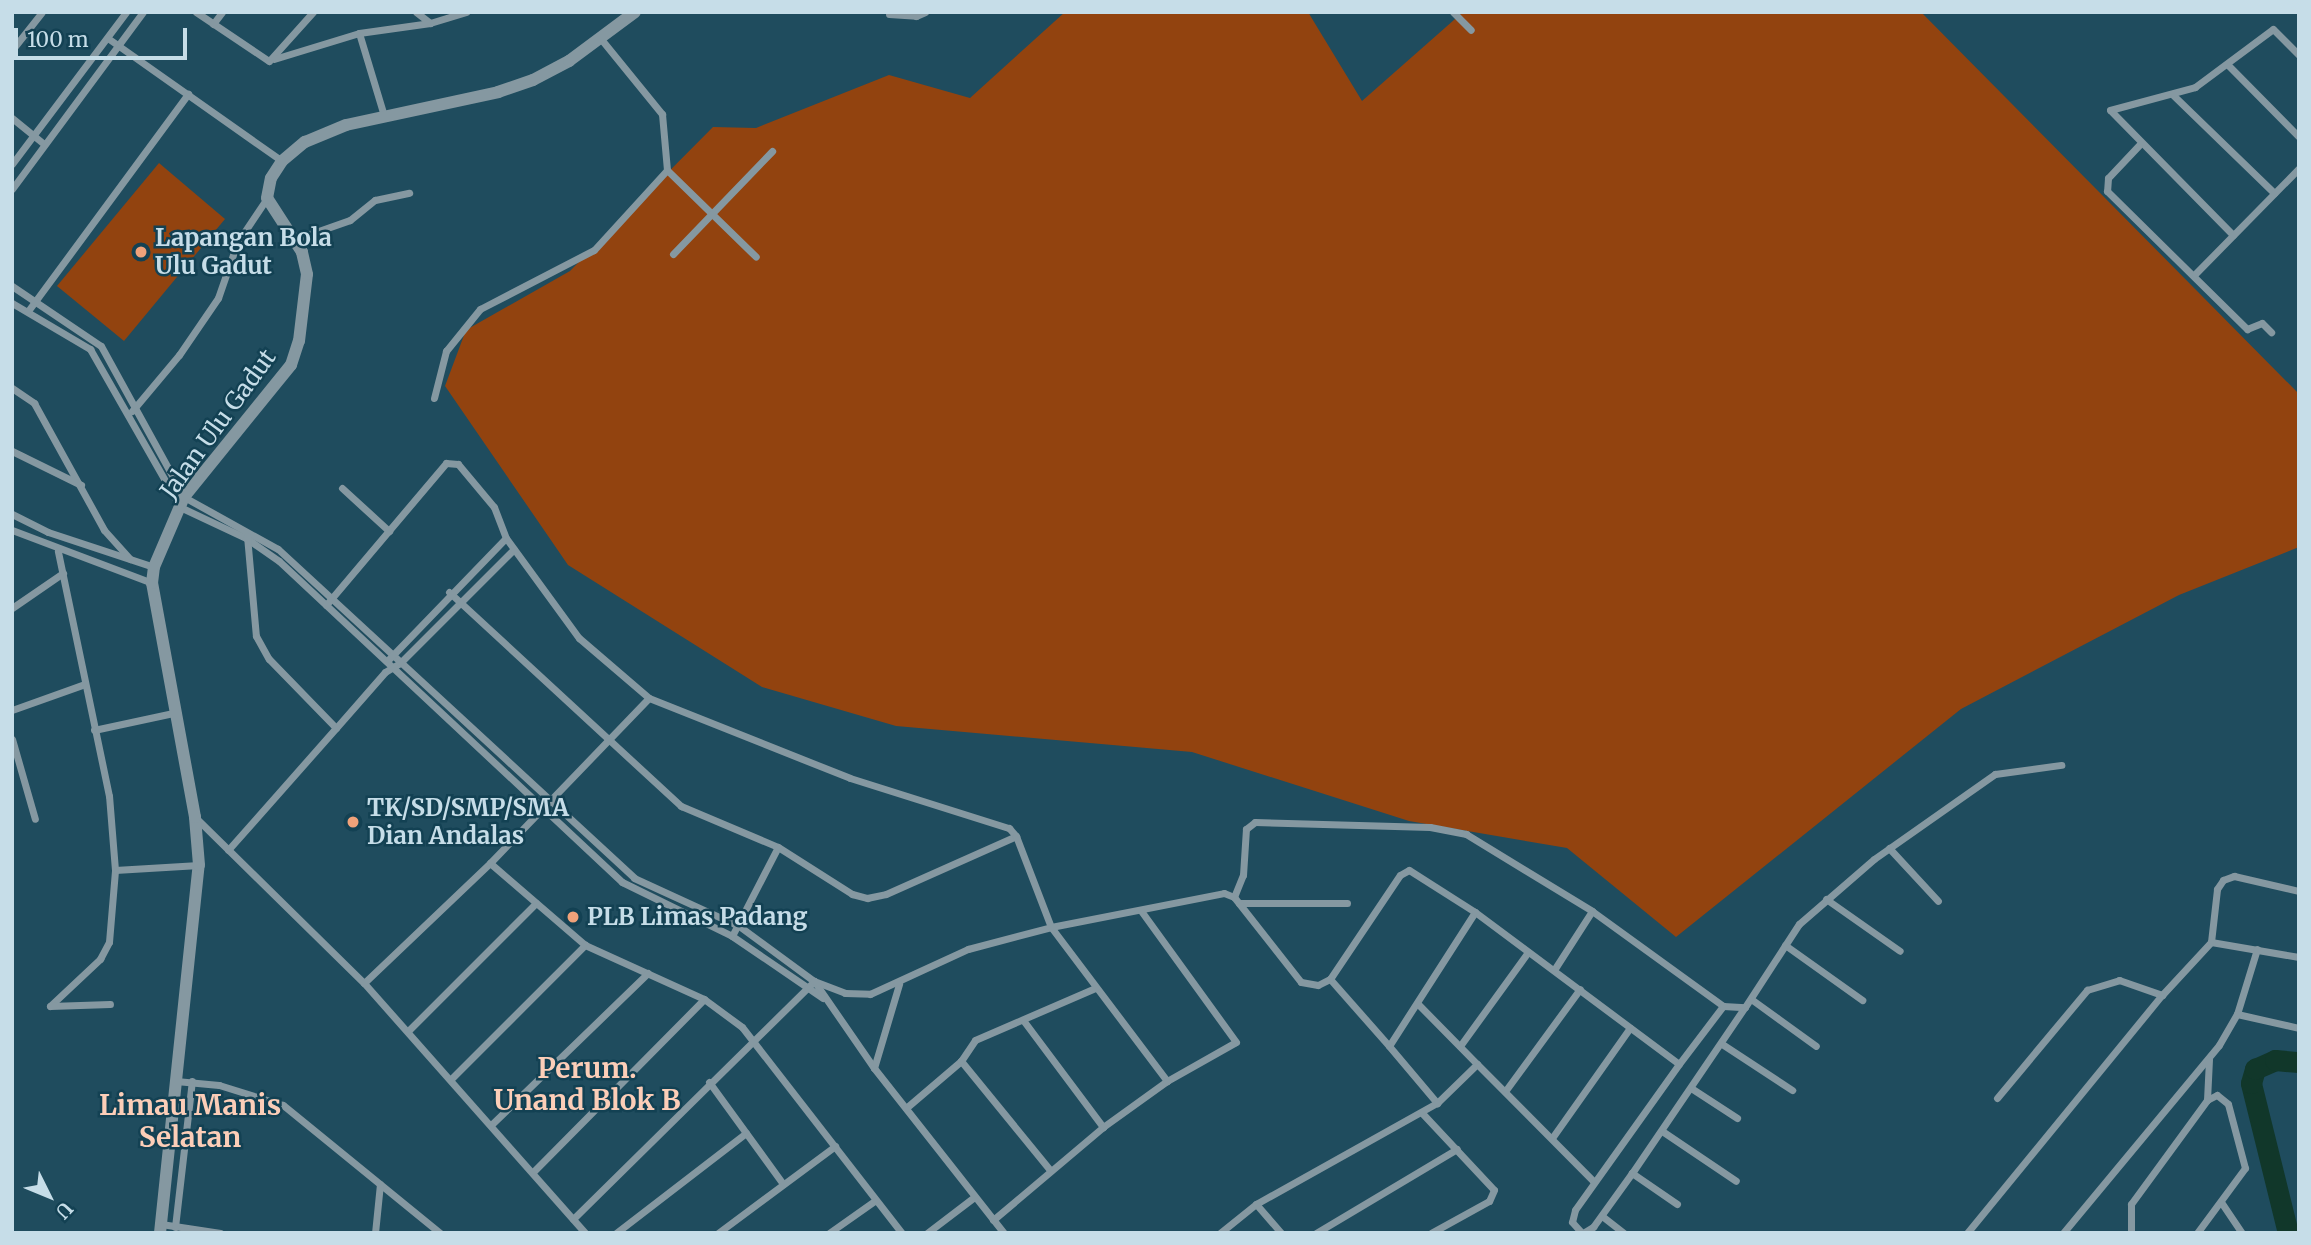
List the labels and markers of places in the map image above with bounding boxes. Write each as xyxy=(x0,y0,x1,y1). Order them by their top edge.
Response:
place label: Lapangan Bola Ulu Gadut xyxy=(155,224,332,280)
marker: Lapangan Bola Ulu Gadut xyxy=(133,244,149,260)
place label: TK/SD/SMP/SMA Dian Andalas xyxy=(367,794,569,850)
marker: TK/SD/SMP/SMA Dian Andalas xyxy=(345,814,361,830)
place label: PLB Limas Padang xyxy=(587,903,807,931)
marker: PLB Limas Padang xyxy=(565,909,581,925)

